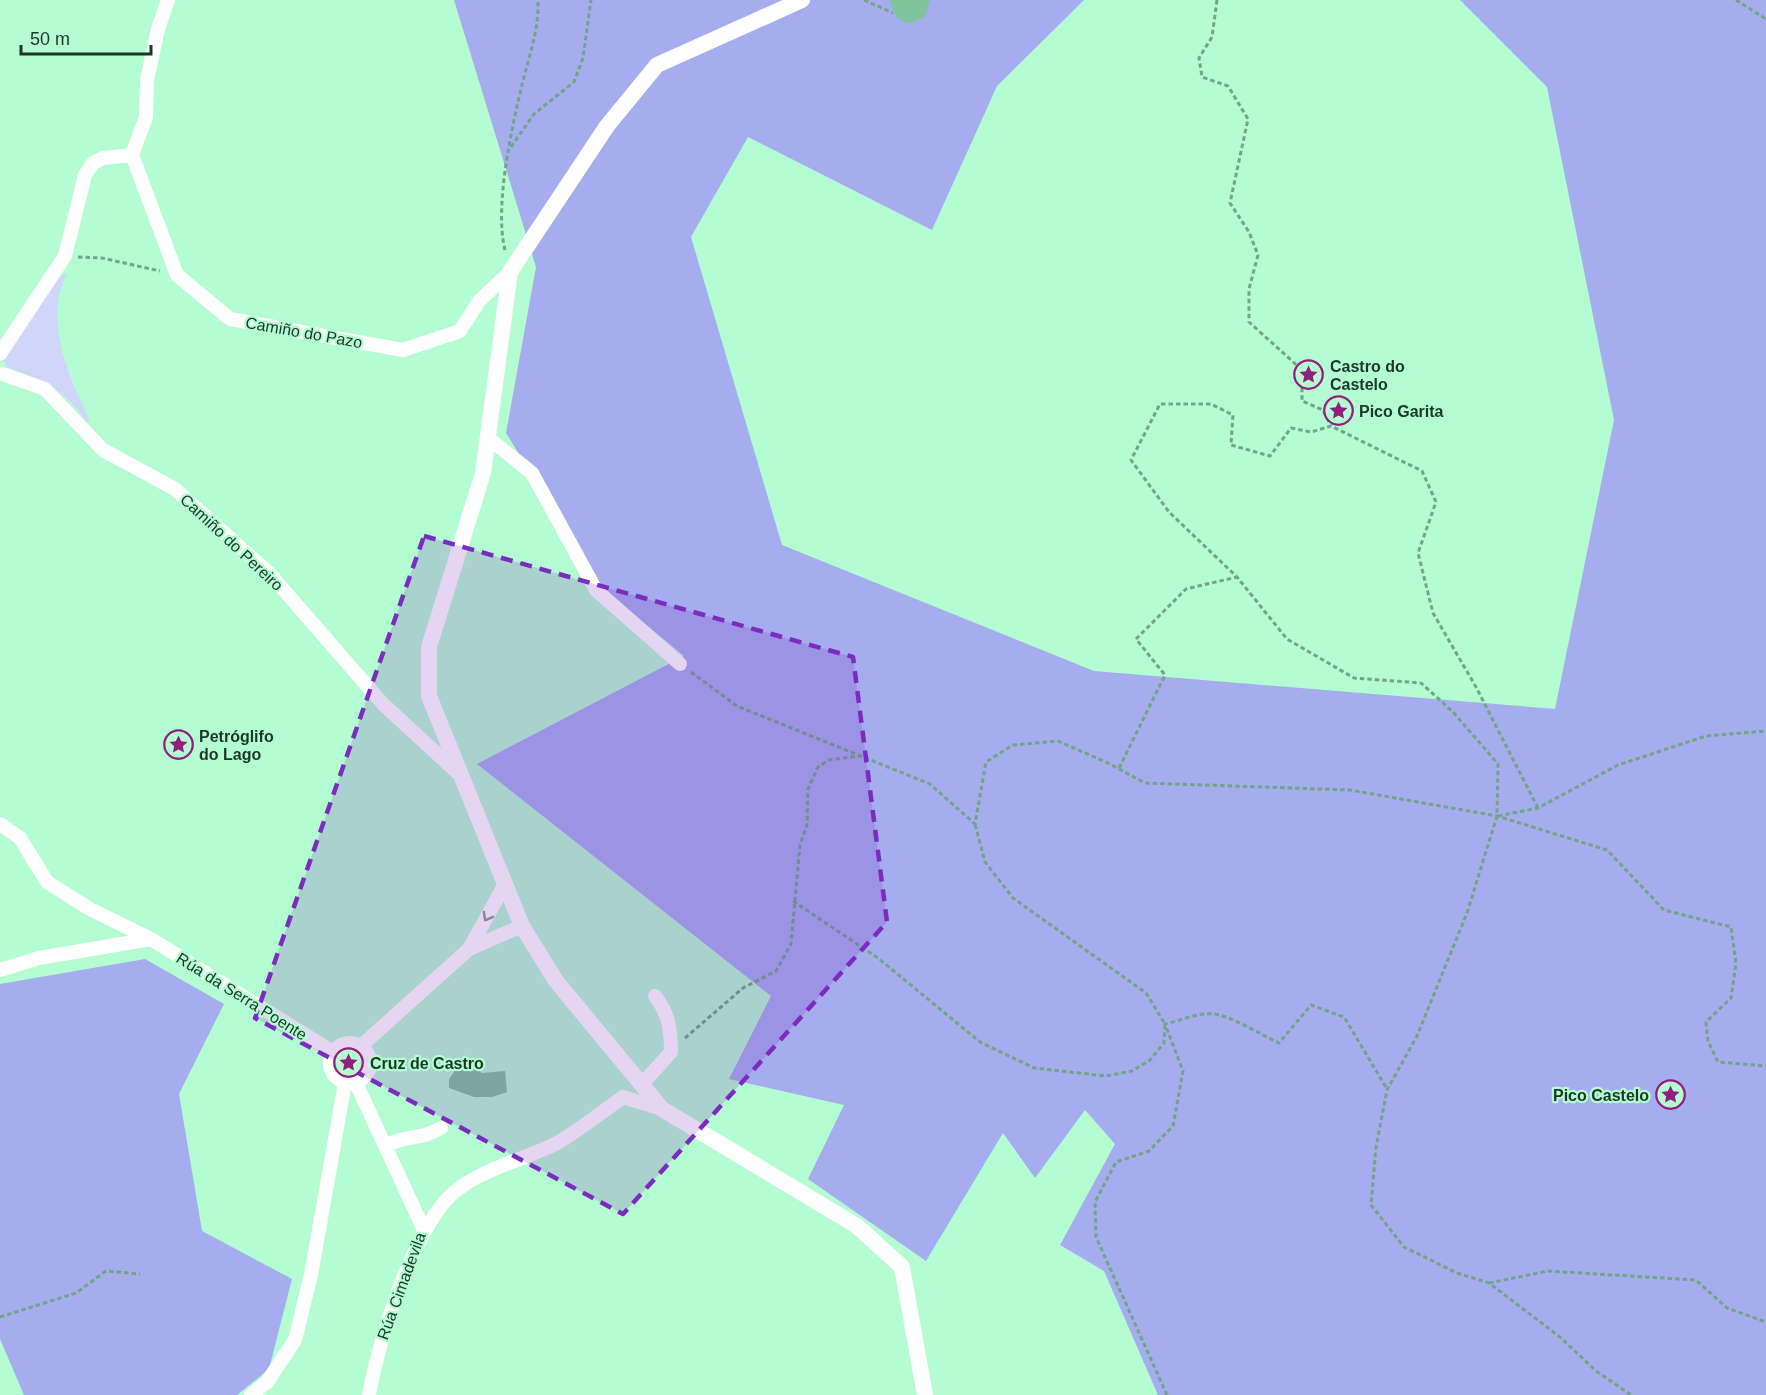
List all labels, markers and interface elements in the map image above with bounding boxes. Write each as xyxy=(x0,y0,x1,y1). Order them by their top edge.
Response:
scale bar xyxy=(21,18,152,56)
text: 50 m xyxy=(30,29,70,49)
street label: Camiño do Pazo xyxy=(244,314,364,351)
place label: Castro do Castelo xyxy=(1330,358,1405,393)
place icon: Castro do Castelo xyxy=(1293,359,1325,391)
place icon: Pico Garita xyxy=(1322,395,1354,427)
place label: Pico Garita xyxy=(1359,403,1444,420)
street label: Camiño do Pereiro xyxy=(177,491,286,594)
place label: Petróglifo do Lago xyxy=(199,728,274,763)
place icon: Petróglifo do Lago xyxy=(162,729,194,761)
one-way arrow xyxy=(483,910,494,921)
street label: Rúa da Serra Poente xyxy=(173,949,310,1044)
place icon: Cruz de Castro xyxy=(333,1047,365,1079)
place label: Cruz de Castro xyxy=(370,1055,484,1072)
place icon: Pico Castelo xyxy=(1654,1079,1686,1111)
place label: Pico Castelo xyxy=(1553,1087,1649,1104)
street label: Rúa Cimadevila xyxy=(374,1230,429,1342)

